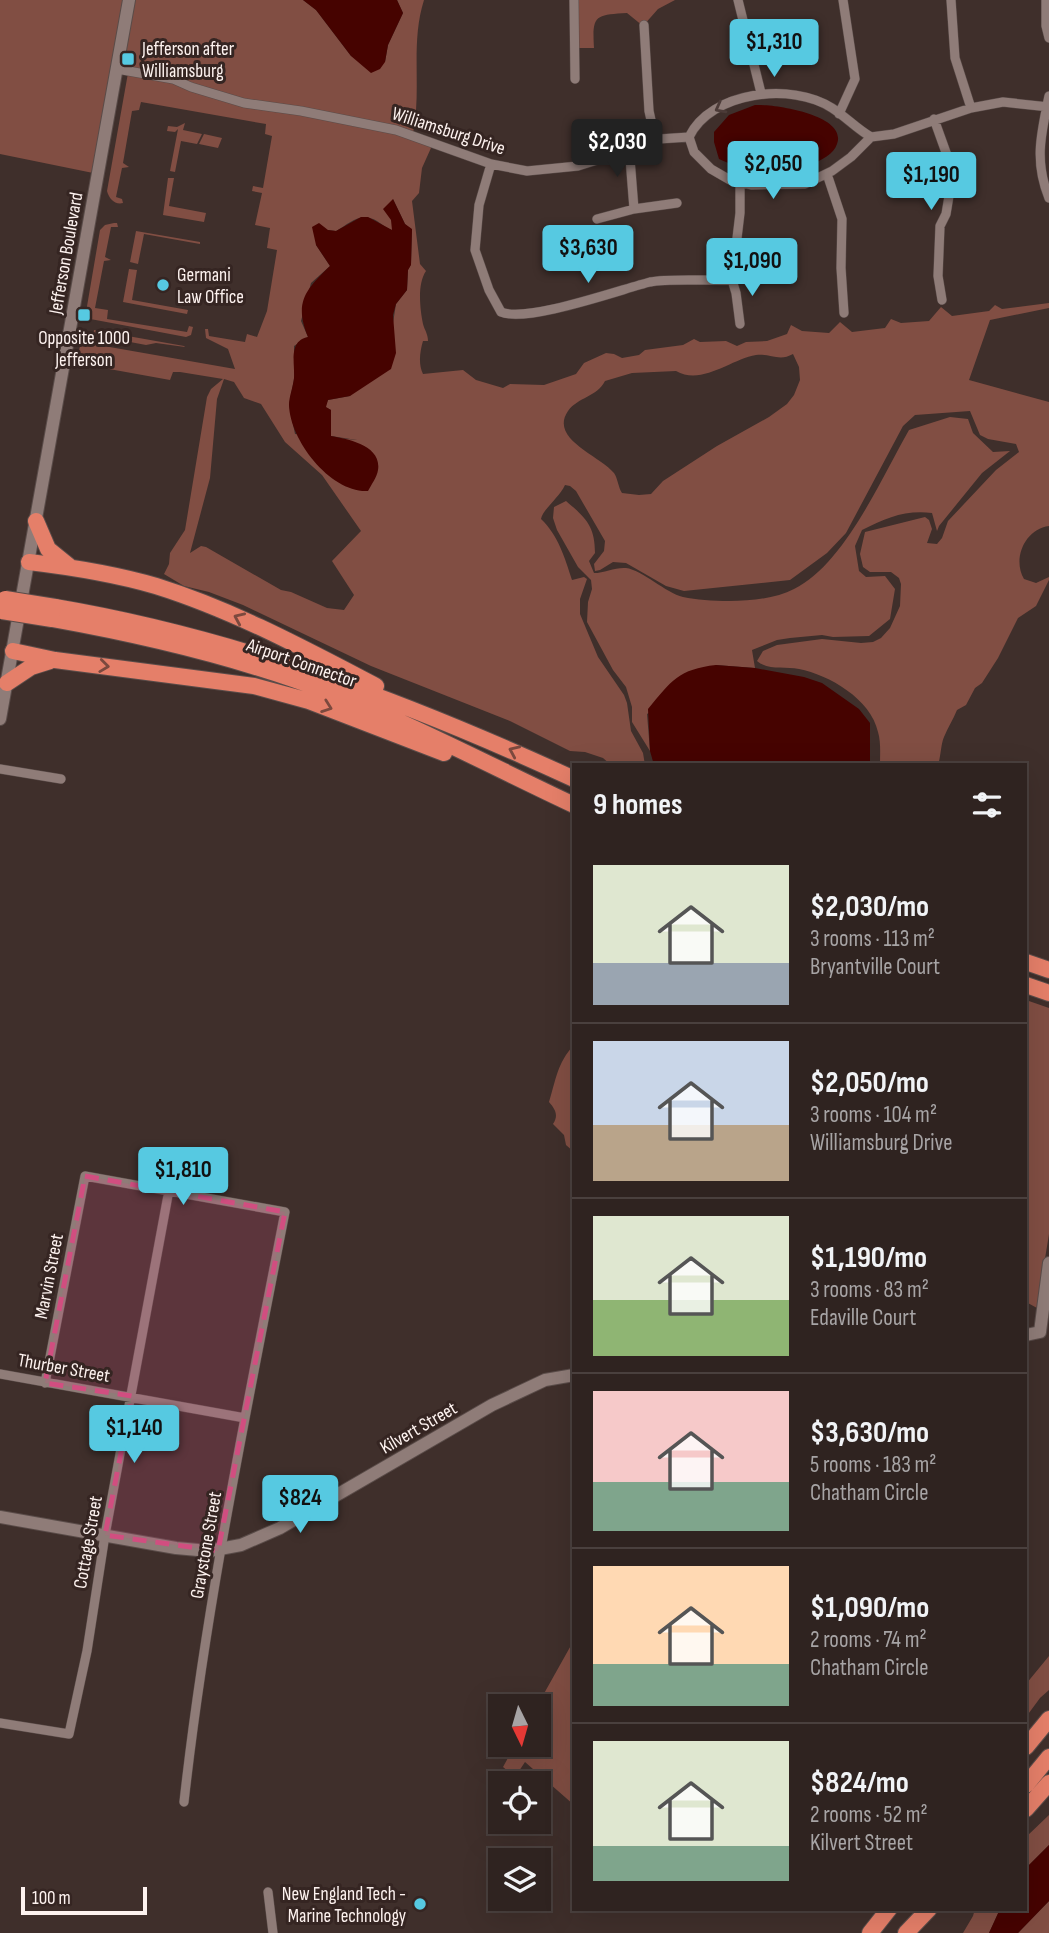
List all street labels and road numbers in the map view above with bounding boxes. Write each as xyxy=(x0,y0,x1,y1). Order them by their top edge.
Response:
street label: Williamsburg Drive xyxy=(389,102,508,161)
street label: Jefferson Boulevard xyxy=(44,190,89,317)
street label: Airport Connector xyxy=(243,634,360,693)
street label: Marvin Street xyxy=(30,1232,69,1321)
street label: Thurber Street xyxy=(16,1349,112,1388)
street label: Kilvert Street xyxy=(376,1397,462,1460)
street label: Graystone Street xyxy=(186,1490,227,1601)
street label: Cottage Street xyxy=(69,1494,108,1591)

